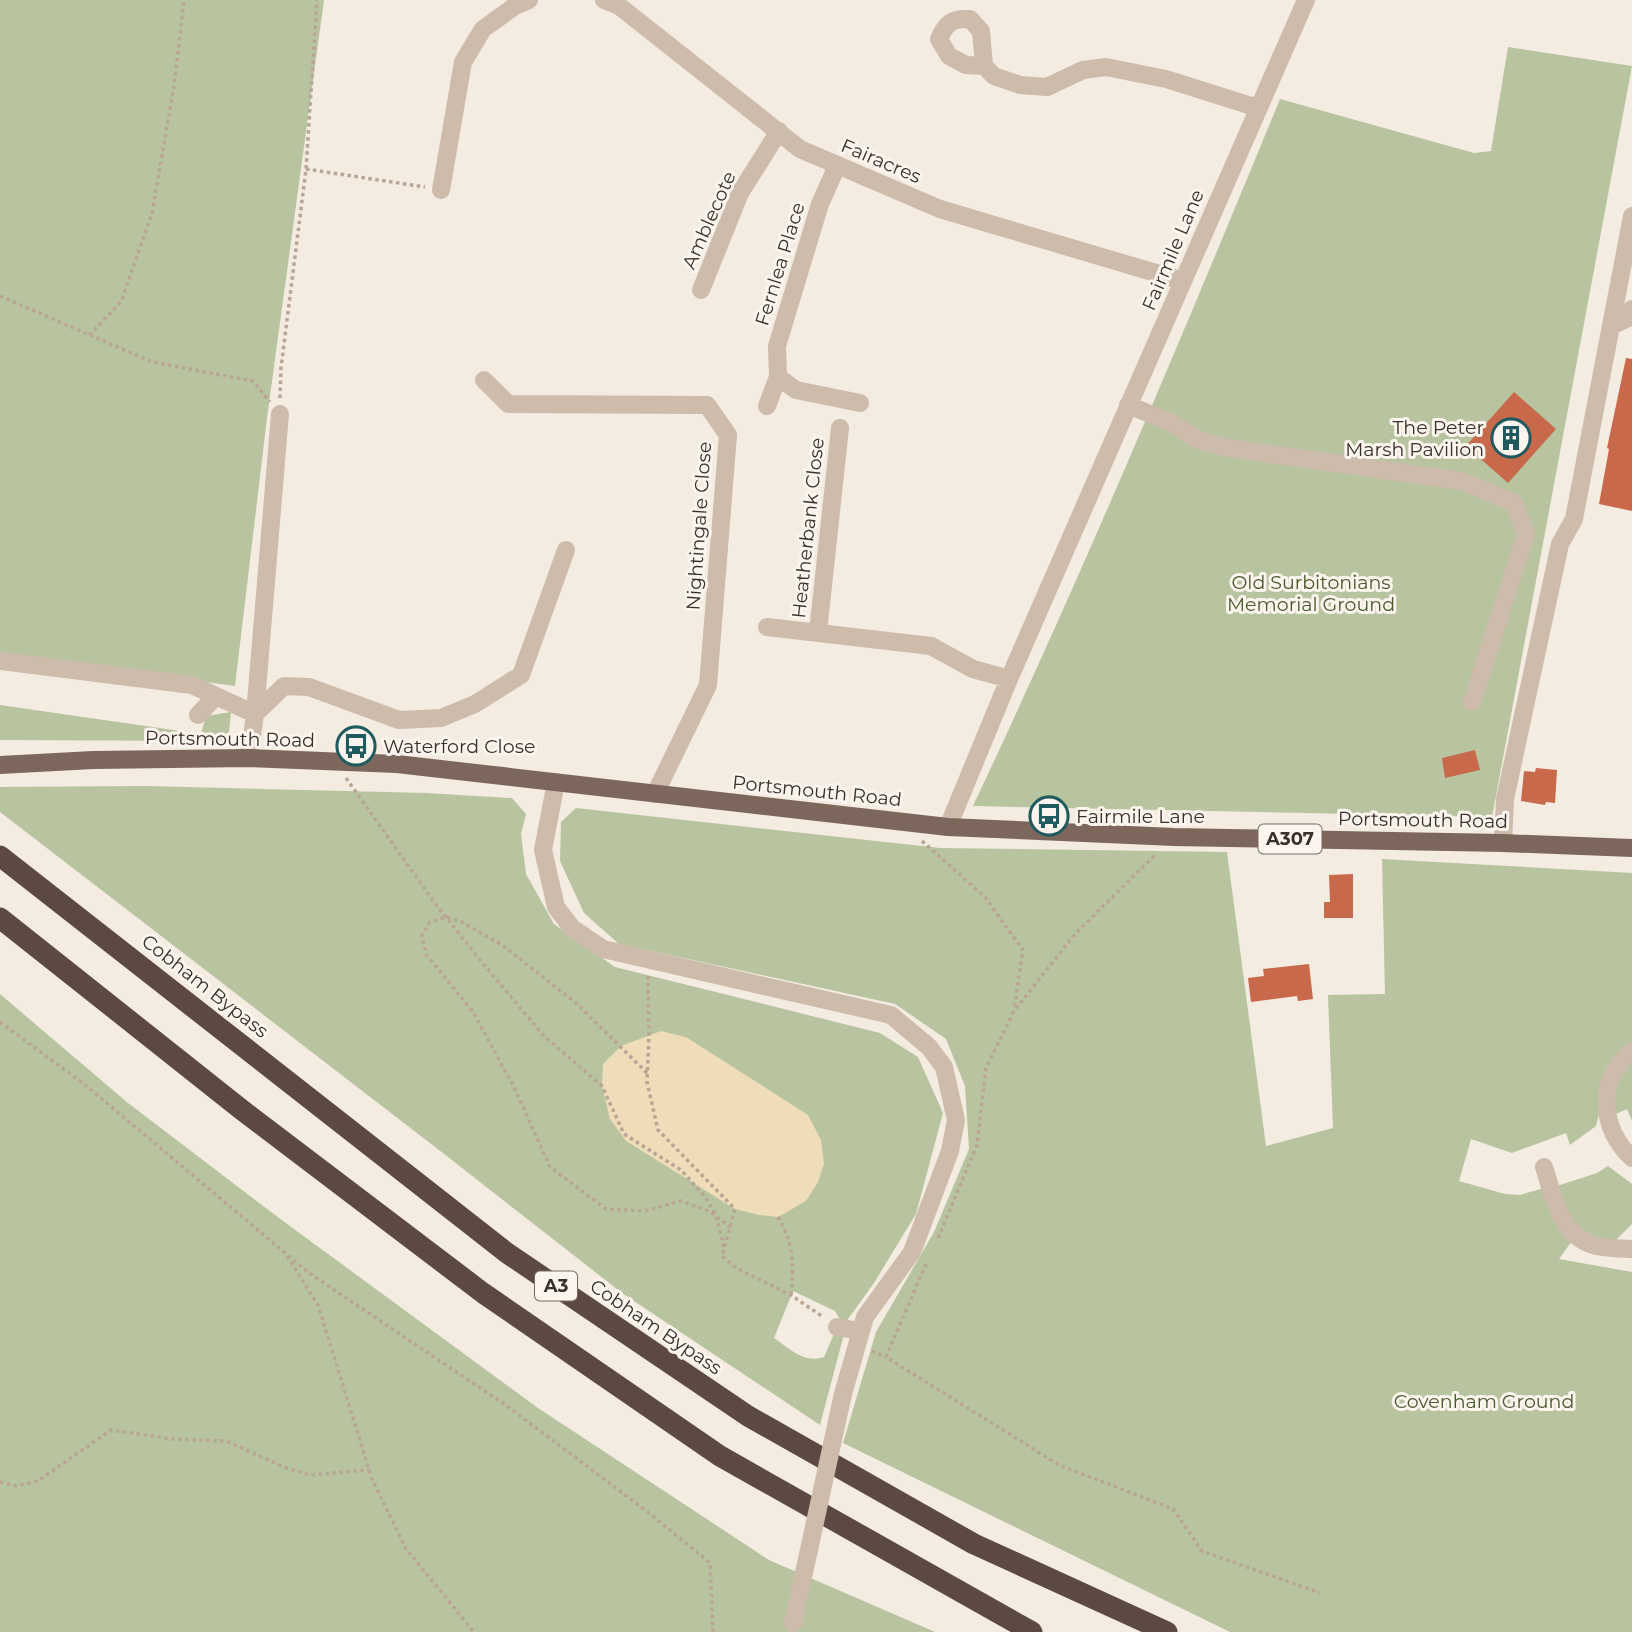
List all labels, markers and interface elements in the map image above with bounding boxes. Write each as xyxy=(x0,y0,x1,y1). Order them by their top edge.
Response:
street label: Fairacres xyxy=(837,134,925,188)
street label: Amblecote xyxy=(677,168,741,272)
street label: Fairmile Lane xyxy=(1137,186,1209,314)
street label: Fernlea Place xyxy=(750,199,810,329)
place label: The Peter Marsh Pavilion xyxy=(1345,416,1484,461)
building icon: The Peter Marsh Pavilion xyxy=(1490,417,1532,459)
street label: Heatherbank Close xyxy=(787,436,829,620)
street label: Nightingale Close xyxy=(682,441,716,611)
park label: Old Surbitonians Memorial Ground xyxy=(1227,571,1395,616)
bus stop icon: Waterford Close xyxy=(335,725,377,767)
street label: Portsmouth Road xyxy=(145,726,315,752)
place label: Waterford Close xyxy=(383,735,535,758)
street label: Portsmouth Road xyxy=(731,771,903,811)
bus stop icon: Fairmile Lane xyxy=(1028,795,1070,837)
place label: Fairmile Lane xyxy=(1076,805,1205,828)
street label: Portsmouth Road xyxy=(1338,807,1508,833)
road number: A307 xyxy=(1258,824,1322,854)
street label: Cobham Bypass xyxy=(137,929,273,1043)
road number: A3 xyxy=(535,1272,577,1301)
street label: Cobham Bypass xyxy=(586,1274,726,1380)
park label: Covenham Ground xyxy=(1394,1390,1574,1413)

